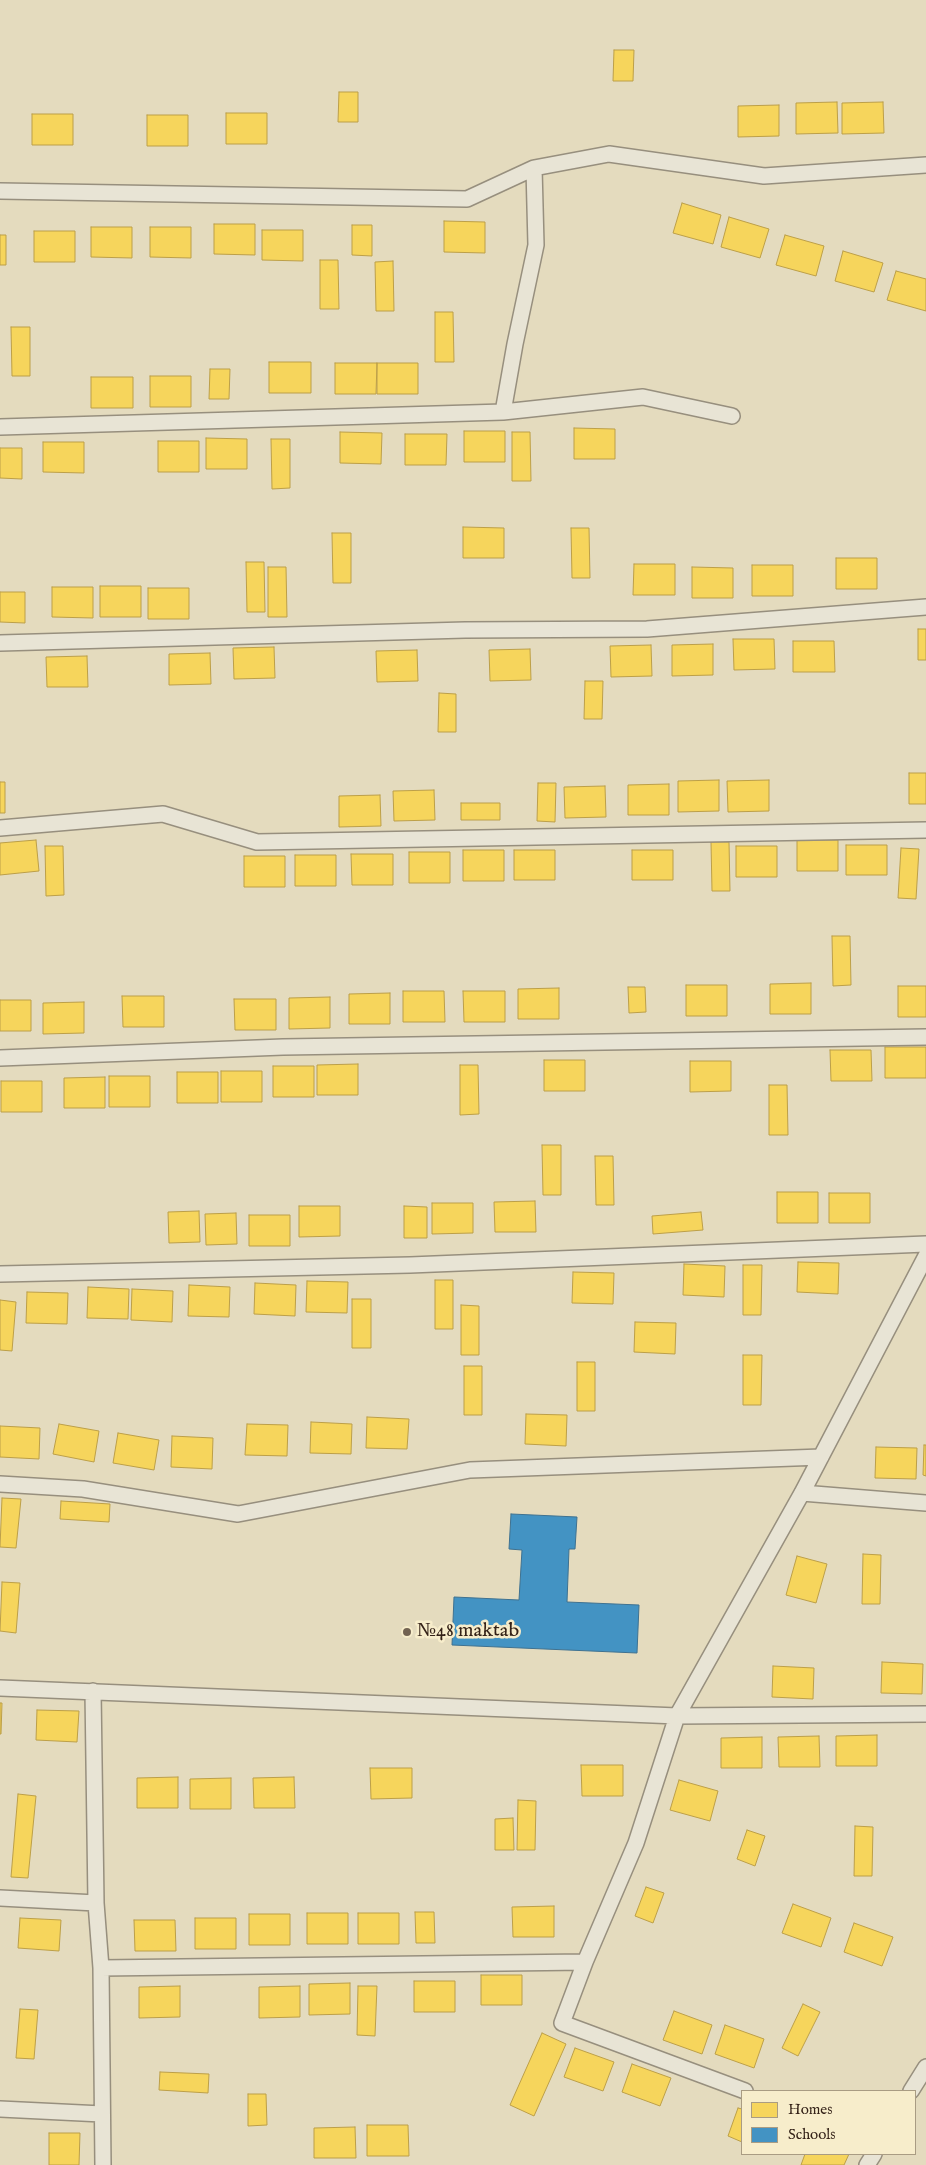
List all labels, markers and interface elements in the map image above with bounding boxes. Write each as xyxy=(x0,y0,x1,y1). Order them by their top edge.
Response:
place label: №48 maktab xyxy=(417,1620,519,1644)
marker: №48 maktab xyxy=(401,1626,413,1638)
legend xyxy=(741,2090,916,2155)
text: Homes xyxy=(788,2100,832,2119)
text: Schools xyxy=(788,2125,836,2144)

